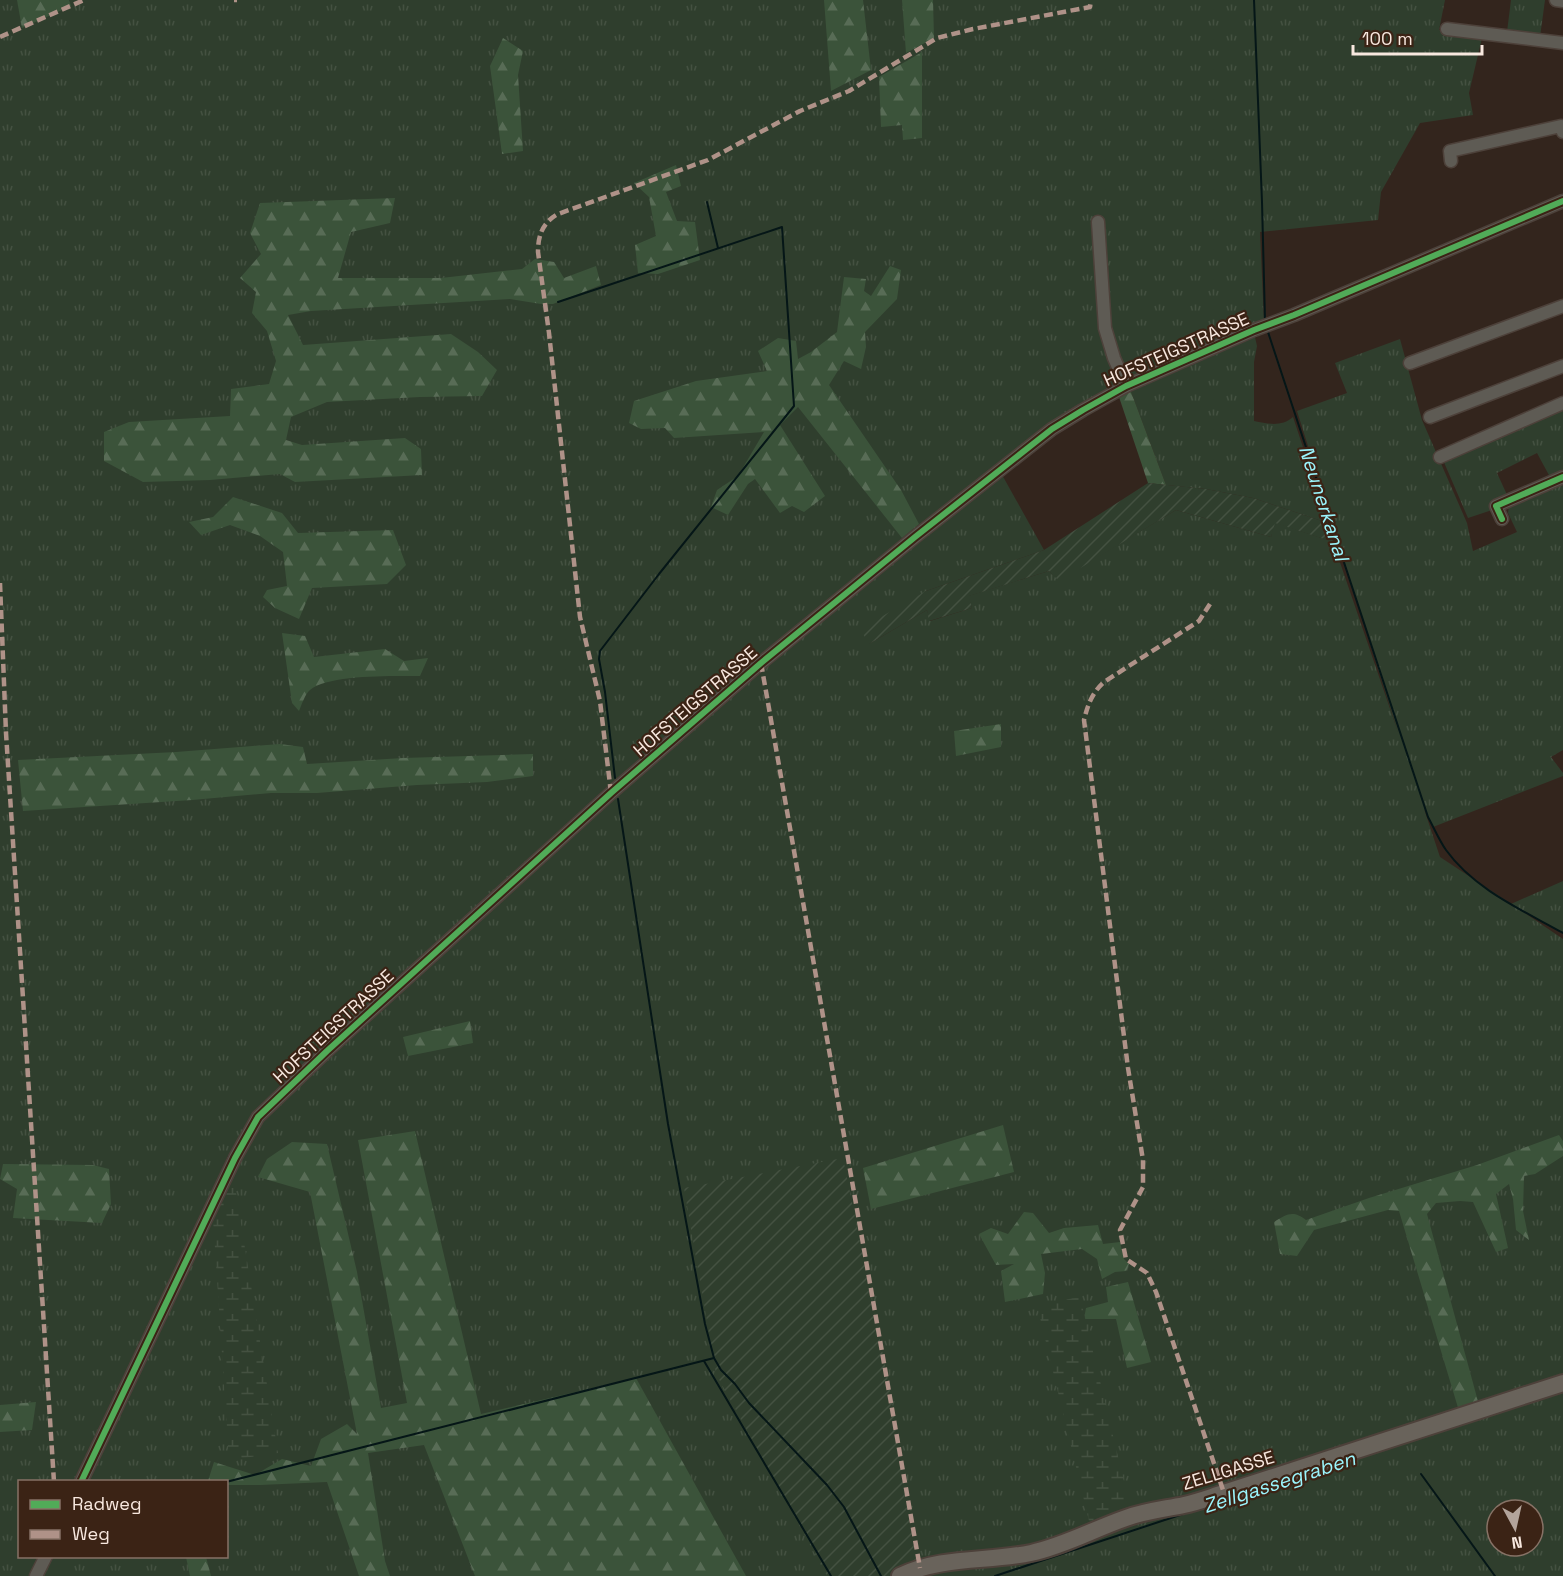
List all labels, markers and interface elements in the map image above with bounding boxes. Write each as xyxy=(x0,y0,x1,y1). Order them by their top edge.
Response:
scale bar xyxy=(1353,18,1482,56)
text: 100 m xyxy=(1362,27,1413,50)
street label: HOFSTEIGSTRASSE xyxy=(1100,307,1252,391)
water label: Neunerkanal xyxy=(1293,442,1356,566)
street label: HOFSTEIGSTRASSE xyxy=(628,641,762,761)
street label: HOFSTEIGSTRASSE xyxy=(268,964,398,1088)
street label: ZELLGASSE xyxy=(1179,1445,1277,1495)
water label: Zellgassegraben xyxy=(1200,1445,1359,1519)
legend xyxy=(18,1480,228,1558)
text: Radweg xyxy=(72,1492,142,1515)
north arrow xyxy=(1485,1498,1545,1558)
text: Weg xyxy=(72,1522,110,1545)
text: N xyxy=(1510,1531,1524,1554)

